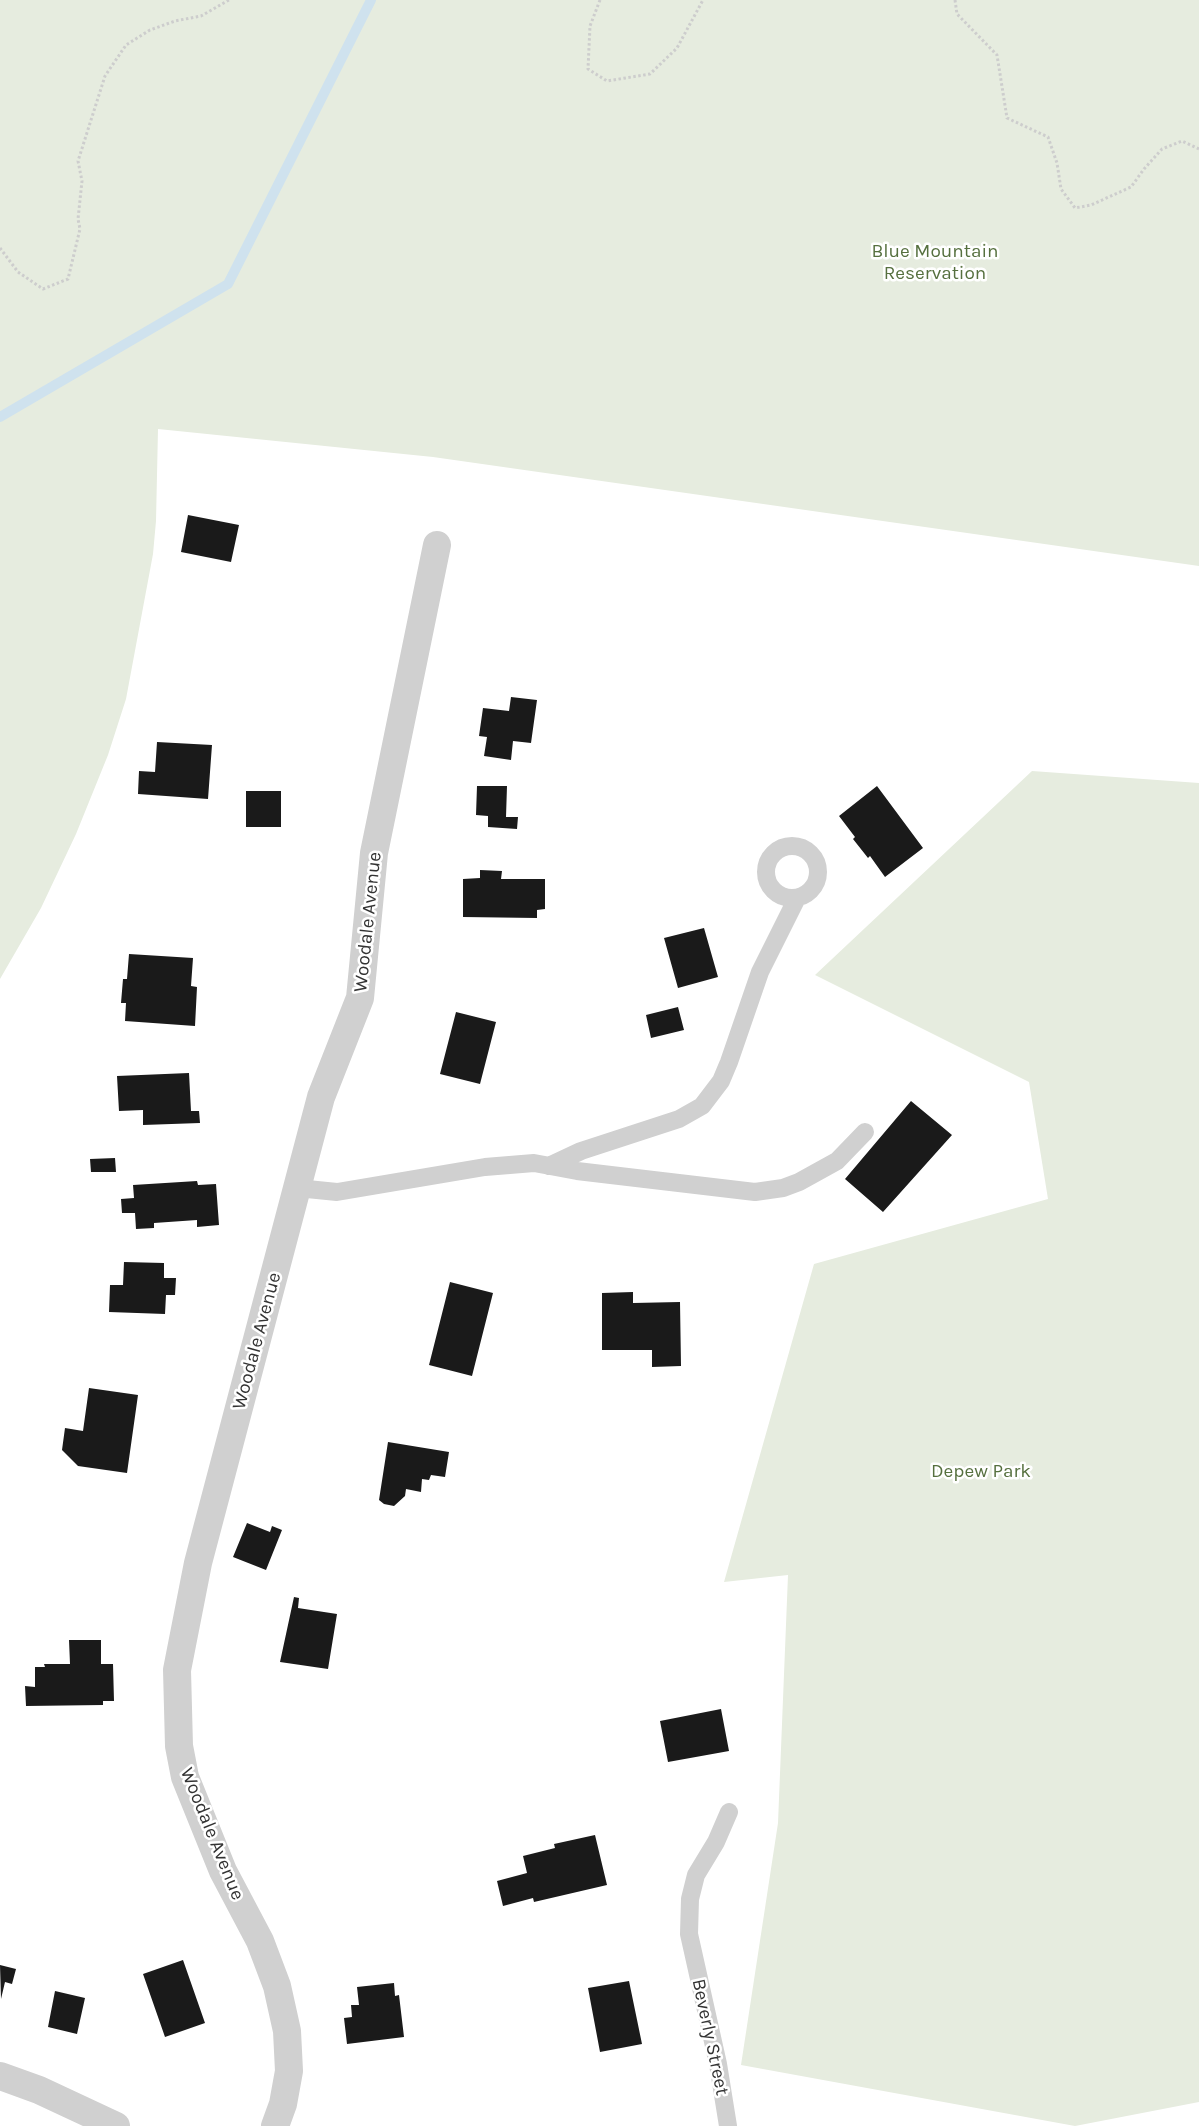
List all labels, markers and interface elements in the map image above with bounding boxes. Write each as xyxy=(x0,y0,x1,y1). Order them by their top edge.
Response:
park label: Blue Mountain Reservation xyxy=(871,241,999,285)
street label: Woodale Avenue xyxy=(349,851,387,993)
street label: Woodale Avenue xyxy=(228,1270,286,1412)
park label: Depew Park xyxy=(931,1461,1031,1483)
street label: Woodale Avenue xyxy=(175,1764,249,1904)
street label: Beverly Street xyxy=(687,1977,733,2097)

